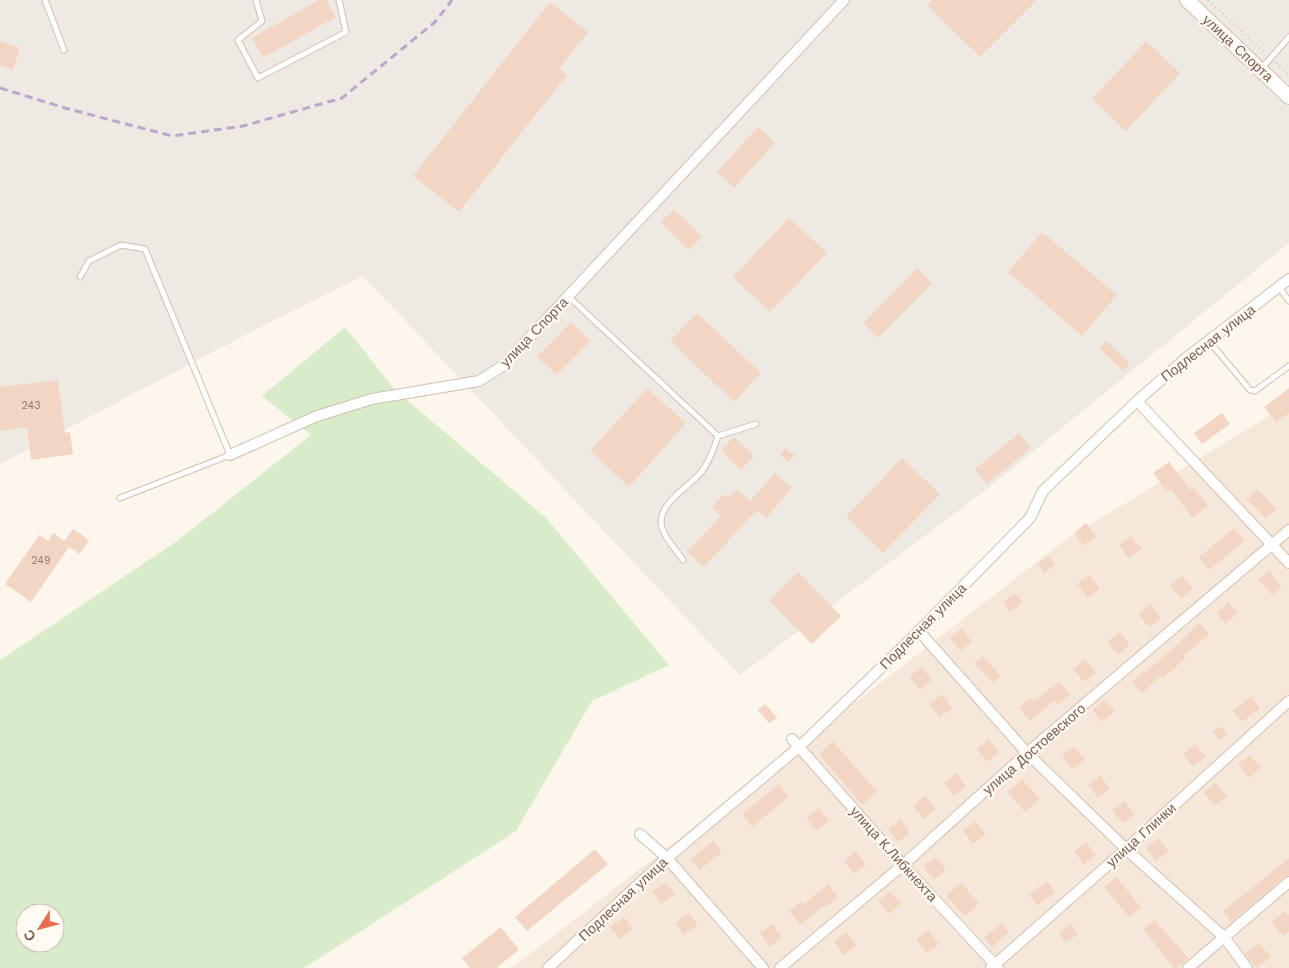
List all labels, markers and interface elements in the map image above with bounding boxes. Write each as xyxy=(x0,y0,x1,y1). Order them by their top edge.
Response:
street label: улица Спорта xyxy=(1200,11,1277,85)
street label: улица Спорта xyxy=(497,294,571,370)
street label: Подлесная улица xyxy=(1158,301,1258,385)
house number: 243 xyxy=(21,399,41,412)
house number: 249 xyxy=(31,554,51,567)
street label: Подлесная улица xyxy=(877,580,969,672)
street label: улица Достоевского xyxy=(980,700,1089,798)
street label: улица Глинки xyxy=(1103,800,1179,870)
street label: улица К.Либкнехта xyxy=(847,803,941,905)
street label: Подлесная улица xyxy=(575,854,671,944)
north arrow xyxy=(15,903,65,953)
text: С xyxy=(20,927,39,944)

